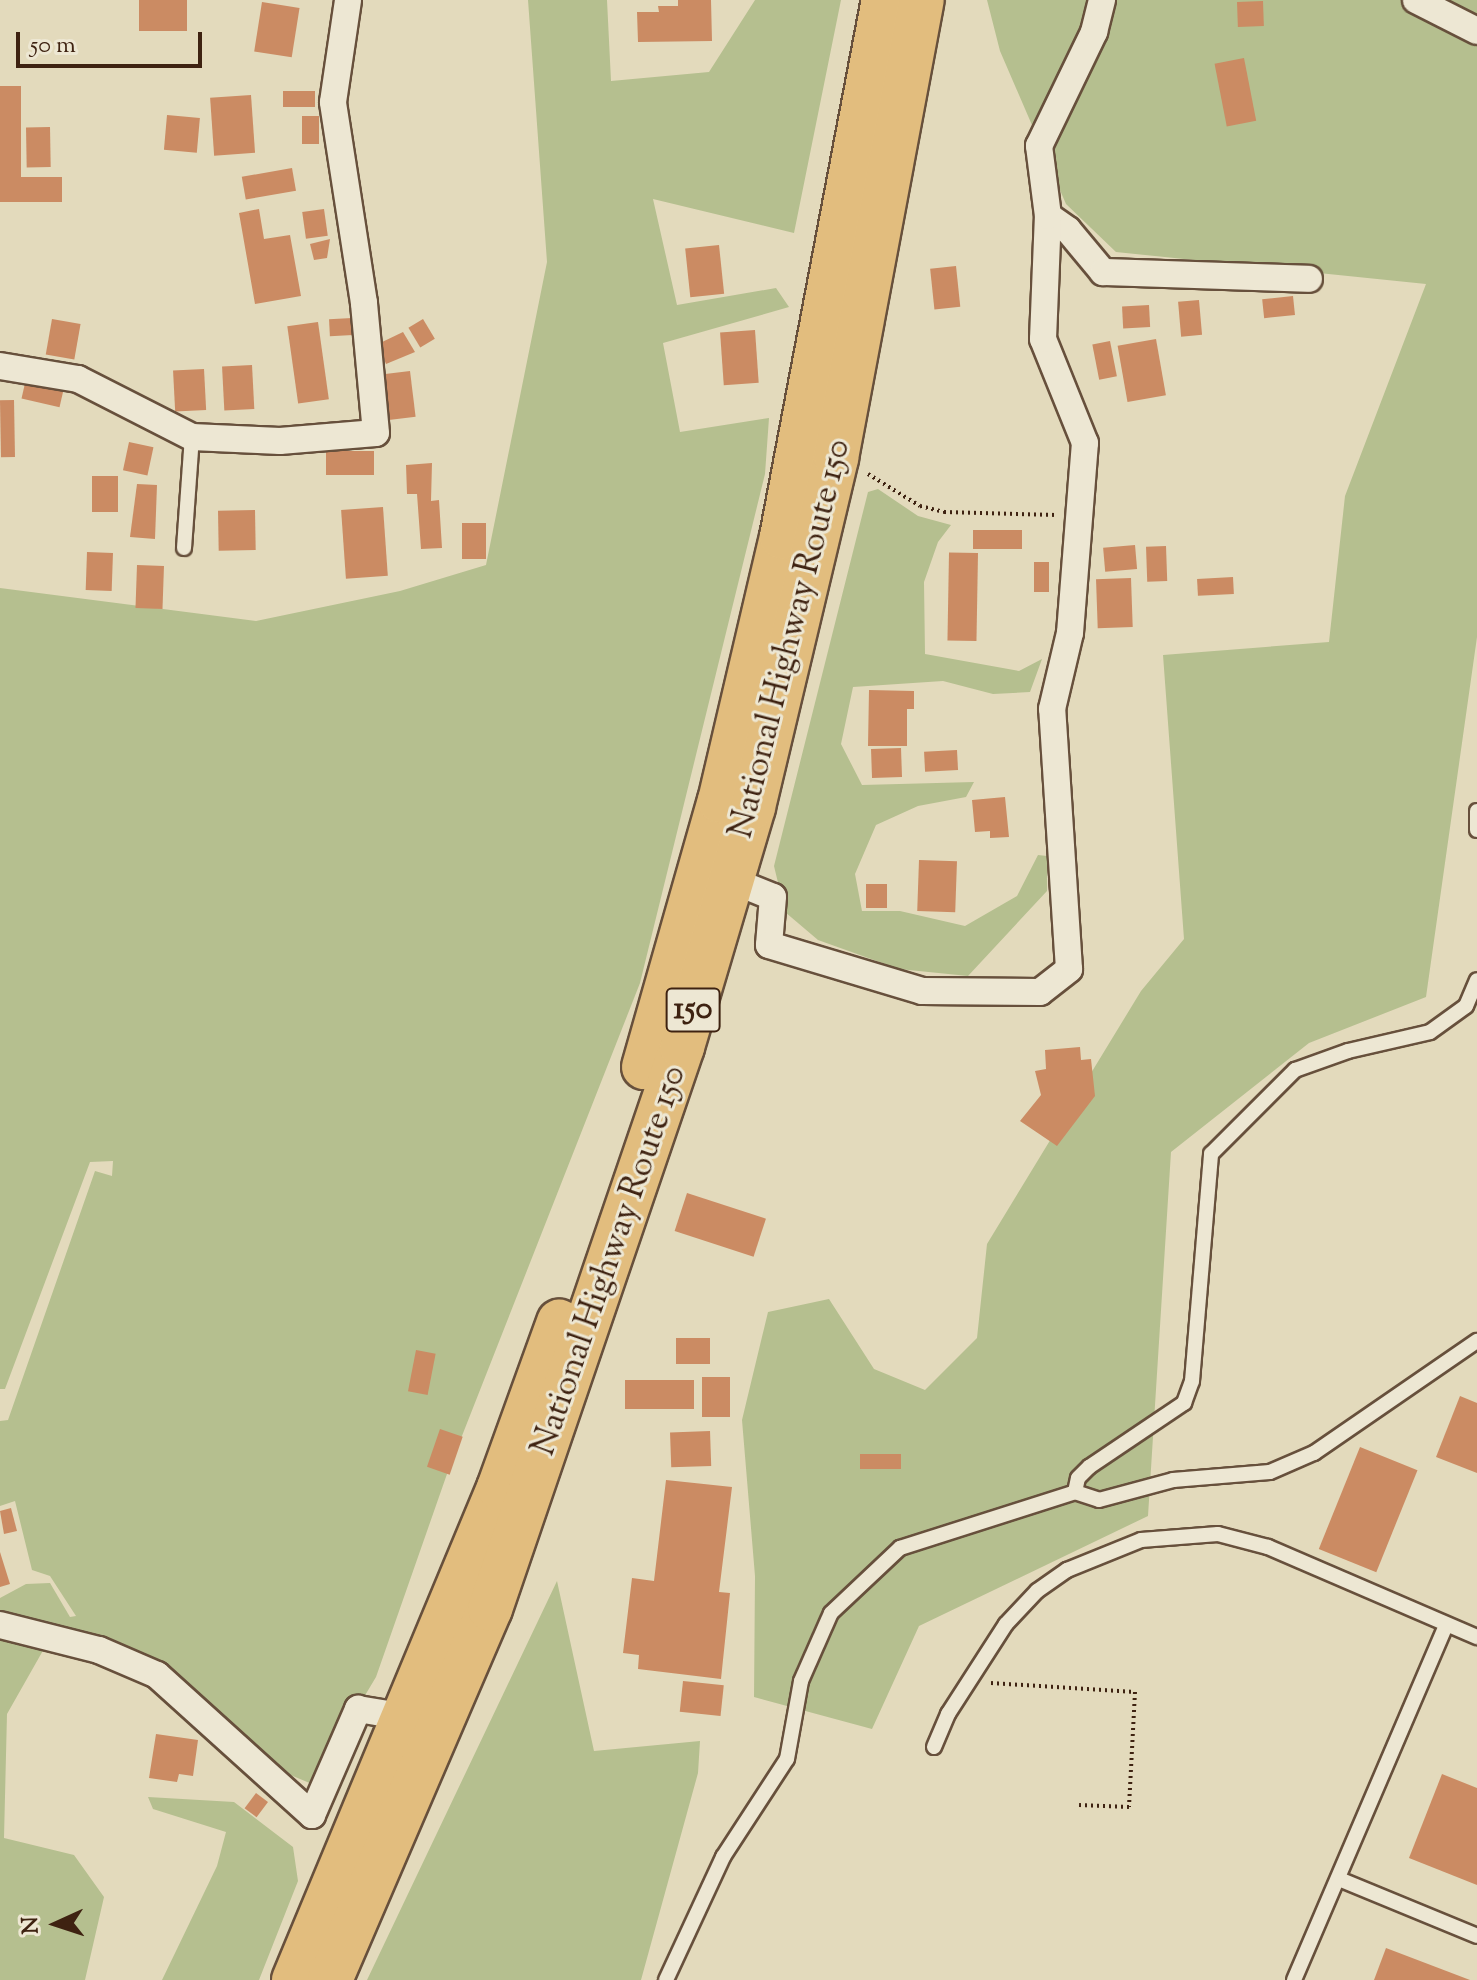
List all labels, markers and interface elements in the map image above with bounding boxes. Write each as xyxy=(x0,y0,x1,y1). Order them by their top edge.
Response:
scale bar xyxy=(20,16,206,66)
text: 50 m xyxy=(30,29,76,63)
street label: National Highway Route 150 xyxy=(722,435,860,843)
road number: 150 xyxy=(665,982,721,1038)
street label: National Highway Route 150 xyxy=(524,1061,696,1461)
north arrow xyxy=(16,1884,96,1964)
text: N xyxy=(16,1916,48,1935)

